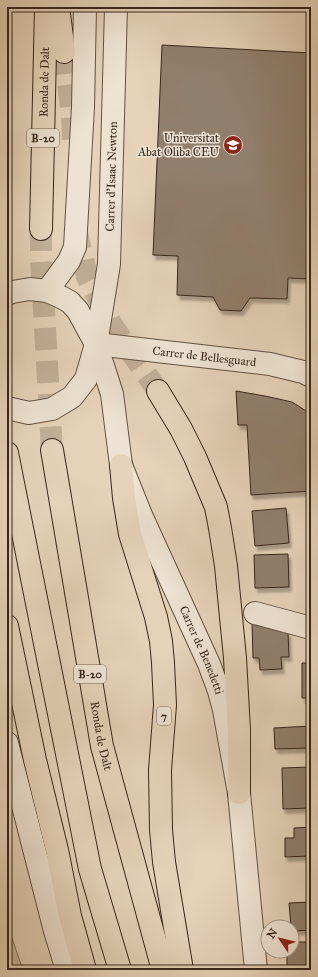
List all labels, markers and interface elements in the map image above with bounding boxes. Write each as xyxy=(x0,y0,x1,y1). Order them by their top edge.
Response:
street label: Ronda de Dalt xyxy=(37,46,52,117)
street label: Carrer d'Isaac Newton xyxy=(103,121,120,232)
road number: B-20 xyxy=(27,129,59,147)
place label: Universitat Abat Oliba CEU xyxy=(137,131,220,159)
school or university icon: Universitat Abat Oliba CEU xyxy=(222,134,244,156)
street label: Carrer de Bellesguard xyxy=(152,344,257,369)
street label: Carrer de Benedetti xyxy=(176,604,227,697)
road number: B-20 xyxy=(74,665,106,683)
street label: Ronda de Dalt xyxy=(88,700,116,773)
road number: 7 xyxy=(157,707,171,725)
north arrow xyxy=(260,919,300,959)
text: N xyxy=(264,925,281,941)

